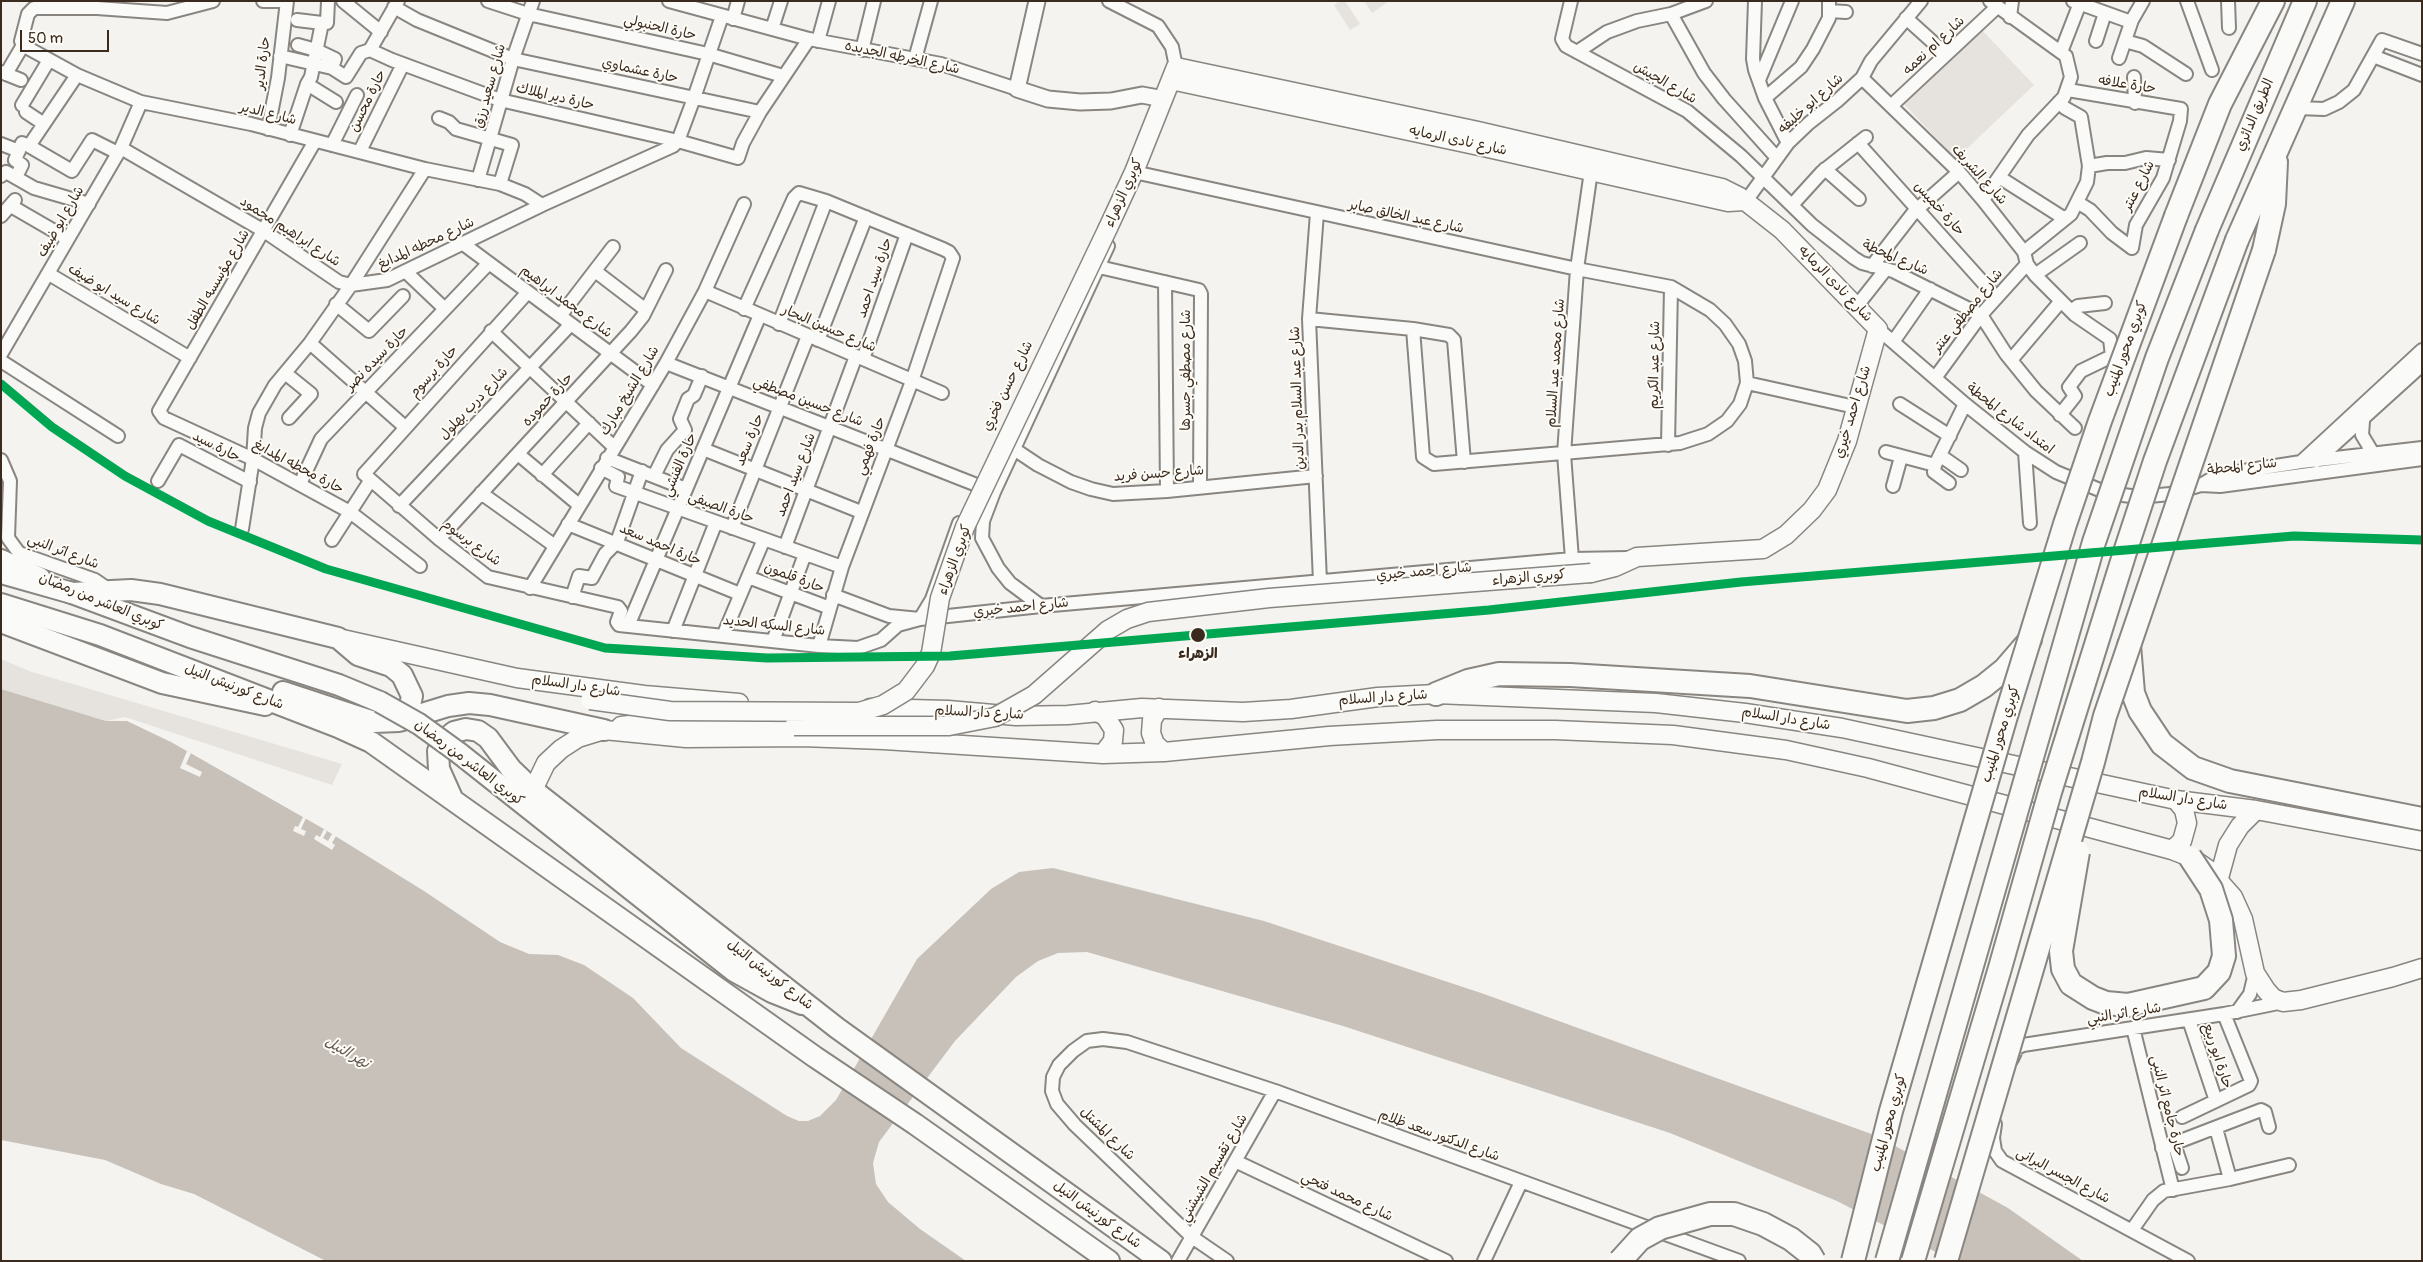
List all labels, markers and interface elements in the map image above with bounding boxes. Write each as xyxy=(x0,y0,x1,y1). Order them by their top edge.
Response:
street label: حارة الحنبولي xyxy=(622,12,698,44)
street label: شارع ام نعمه xyxy=(1899,13,1969,79)
scale bar xyxy=(22,20,111,52)
text: 50 m xyxy=(28,29,63,48)
street label: حارة الدير xyxy=(251,35,275,91)
street label: شارع الخرطه الجديده xyxy=(843,38,961,78)
street label: شارع سعيد رزق xyxy=(470,42,510,130)
street label: حارة عشماوي xyxy=(600,55,680,87)
street label: شارع الجيش xyxy=(1630,58,1700,108)
street label: حارة محسن xyxy=(346,67,390,135)
street label: شارع ابو خليفه xyxy=(1775,70,1847,138)
street label: حارة علافه xyxy=(2097,72,2157,98)
street label: الطريق الدائري xyxy=(2232,76,2278,154)
street label: حارة دير الملاك xyxy=(514,80,596,114)
street label: شارع الدير xyxy=(238,99,298,129)
street label: شارع نادى الرمايه xyxy=(1408,122,1508,160)
street label: شارع الشريف xyxy=(1948,141,2010,209)
street label: كوبري الزهراء xyxy=(1101,156,1147,230)
street label: شارع عنتر xyxy=(2119,158,2159,214)
street label: حارة خميس xyxy=(1910,178,1968,240)
street label: شارع ابو ضيف xyxy=(34,184,88,260)
street label: شارع ابراهيم محمود xyxy=(237,193,343,271)
street label: شارع عبد الخالق صابر xyxy=(1347,197,1465,237)
street label: شارع محطه المدابغ xyxy=(375,214,477,274)
street label: شارع مؤسسه الطفل xyxy=(182,227,254,333)
street label: حارة سيد احمد xyxy=(853,236,897,320)
street label: شارع المحطة xyxy=(1859,237,1931,279)
street label: شارع نادى الرمايه xyxy=(1794,242,1876,326)
street label: شارع سيد ابو ضيف xyxy=(65,261,163,329)
street label: شارع محمد ابراهيم xyxy=(517,262,615,342)
street label: شارع مصطفى عنتر xyxy=(1929,266,2007,356)
street label: شارع محمد عبد السلام xyxy=(1543,298,1569,428)
street label: كوبري محور المنيب xyxy=(2101,299,2151,399)
street label: شارع حسين البحار xyxy=(779,302,879,356)
street label: شارع مصطفي جسرها xyxy=(1178,309,1194,431)
street label: شارع عبد الكريم xyxy=(1646,321,1664,409)
street label: حارة سيده نصر xyxy=(342,323,412,395)
street label: شارع عبد السلام بدر الدين xyxy=(1287,326,1309,470)
street label: شارع حسن فخري xyxy=(979,338,1037,434)
street label: حارة برسوم xyxy=(406,342,462,402)
street label: شارع الشيخ مبارك xyxy=(597,343,663,439)
street label: شارع درب بهلول xyxy=(436,364,512,444)
street label: شارع احمد خيري xyxy=(1831,364,1875,460)
street label: حارة حموده xyxy=(519,370,577,430)
street label: شارع حسين مصطفي xyxy=(751,373,865,431)
street label: امتداد شارع المحطة xyxy=(1963,380,2057,458)
street label: حارة سعد xyxy=(732,412,768,468)
street label: حارة فهمي xyxy=(852,414,890,478)
street label: حارة سيد xyxy=(189,428,243,466)
street label: حارة الفنشي xyxy=(659,431,701,499)
street label: شارع سيد احمد xyxy=(772,431,820,519)
street label: حارة محطه المدابغ xyxy=(250,436,346,498)
street label: شارع المحطة xyxy=(2206,455,2278,479)
street label: شارع حسن فريد xyxy=(1113,462,1205,486)
street label: حارة الصيفى xyxy=(686,488,756,528)
street label: شارع برسوم xyxy=(438,516,504,570)
street label: حارة احمد سعد xyxy=(617,520,703,570)
street label: كوبري الزهراء xyxy=(934,522,976,598)
street label: شارع اثر النبي xyxy=(25,531,101,573)
street label: حارة قلمون xyxy=(762,559,826,597)
street label: شارع احمد خيري xyxy=(1375,559,1473,585)
street label: كوبري الزهراء xyxy=(1492,566,1566,590)
street label: كوبري العاشر من رمضان xyxy=(36,569,166,635)
street label: شارع احمد خيري xyxy=(972,595,1070,621)
street label: شارع السكه الحديد xyxy=(722,612,826,640)
marker: الزهراء xyxy=(1189,626,1207,644)
place label: الزهراء xyxy=(1178,646,1218,662)
street label: شارع كورنيش النيل xyxy=(182,660,286,714)
street label: شارع دار السلام xyxy=(531,671,621,701)
street label: كوبري محور المنيب xyxy=(1978,683,2024,785)
street label: شارع دار السلام xyxy=(1338,687,1428,709)
street label: شارع دار السلام xyxy=(934,702,1024,724)
street label: شارع دار السلام xyxy=(1741,704,1831,734)
street label: كوبري العاشر من رمضان xyxy=(411,716,527,810)
street label: شارع دار السلام xyxy=(2138,784,2228,814)
street label: شارع كورنيش النيل xyxy=(724,936,816,1014)
street label: شارع اثر النبي xyxy=(2086,1000,2162,1028)
street label: حارة ابو ربيع xyxy=(2198,1021,2236,1091)
water label: نهر النيل xyxy=(321,1033,373,1073)
street label: حارة جامع اثر النبى xyxy=(2146,1054,2188,1158)
street label: كوبري محور المنيب xyxy=(1868,1072,1910,1174)
street label: شارع المشتل xyxy=(1076,1104,1138,1164)
street label: شارع الدكتور سعد ظلام xyxy=(1376,1106,1502,1166)
street label: شارع تقسيم الشيشني xyxy=(1176,1111,1252,1225)
street label: شارع الجسر البرانى xyxy=(2013,1144,2113,1208)
street label: شارع محمد فتحي xyxy=(1299,1168,1395,1226)
street label: شارع كورنيش النيل xyxy=(1050,1177,1144,1253)

